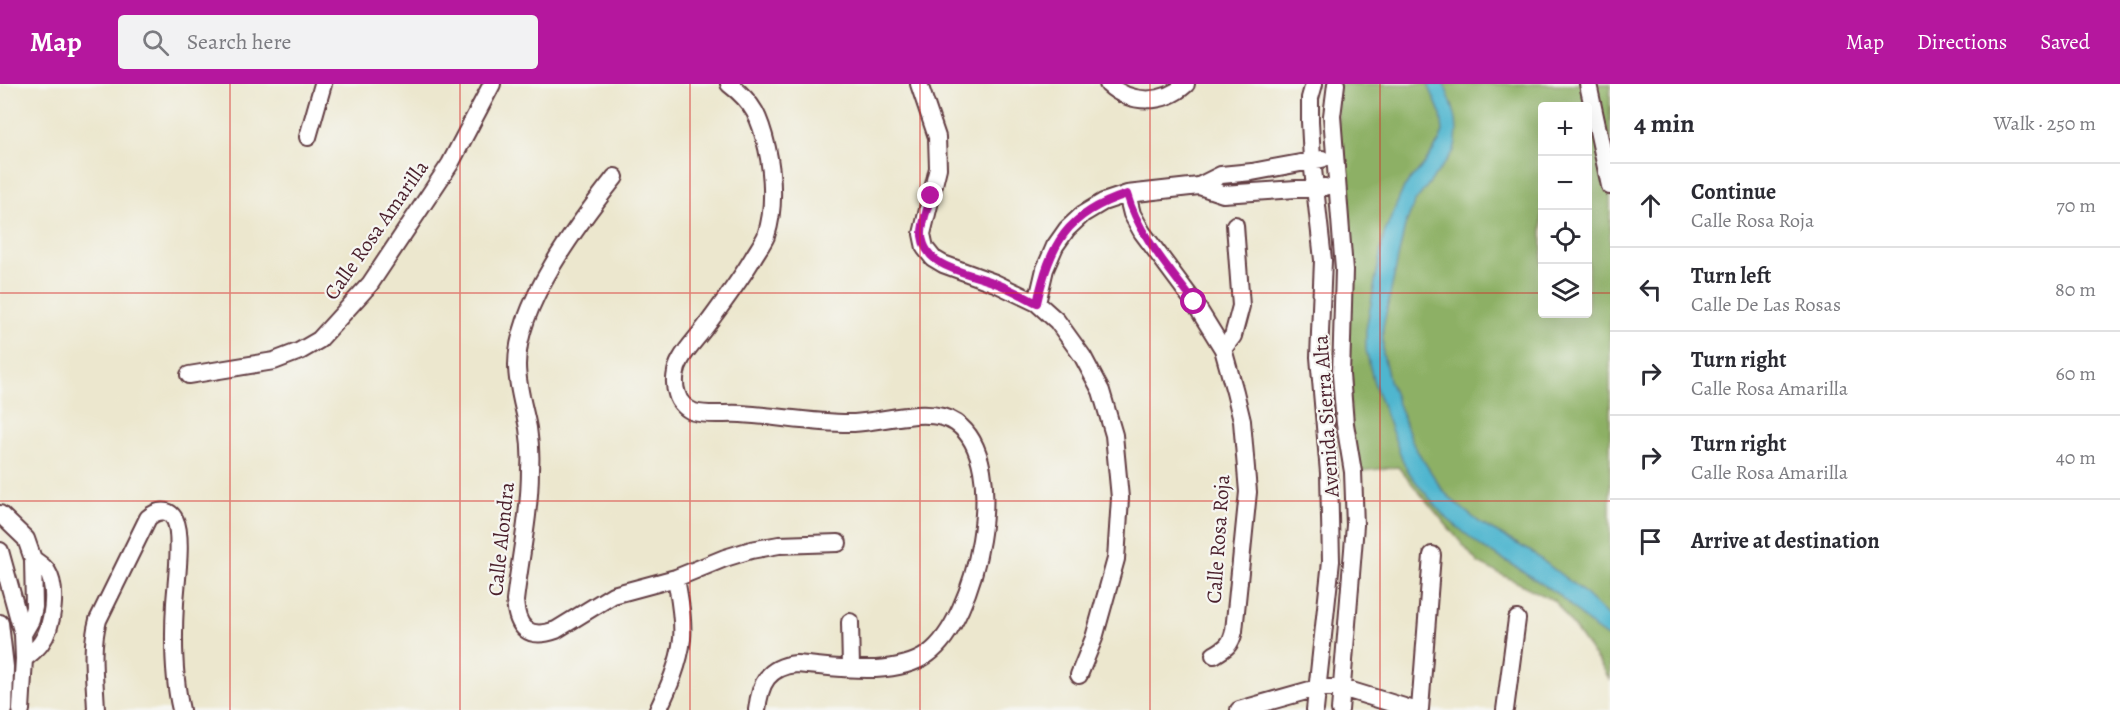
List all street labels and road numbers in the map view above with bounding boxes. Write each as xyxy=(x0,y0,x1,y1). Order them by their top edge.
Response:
street label: Calle Rosa Amarilla xyxy=(317,154,435,306)
street label: Avenida Sierra Alta xyxy=(1306,334,1346,499)
street label: Calle Rosa Roja xyxy=(1200,473,1236,605)
street label: Calle Alondra xyxy=(481,480,521,597)

